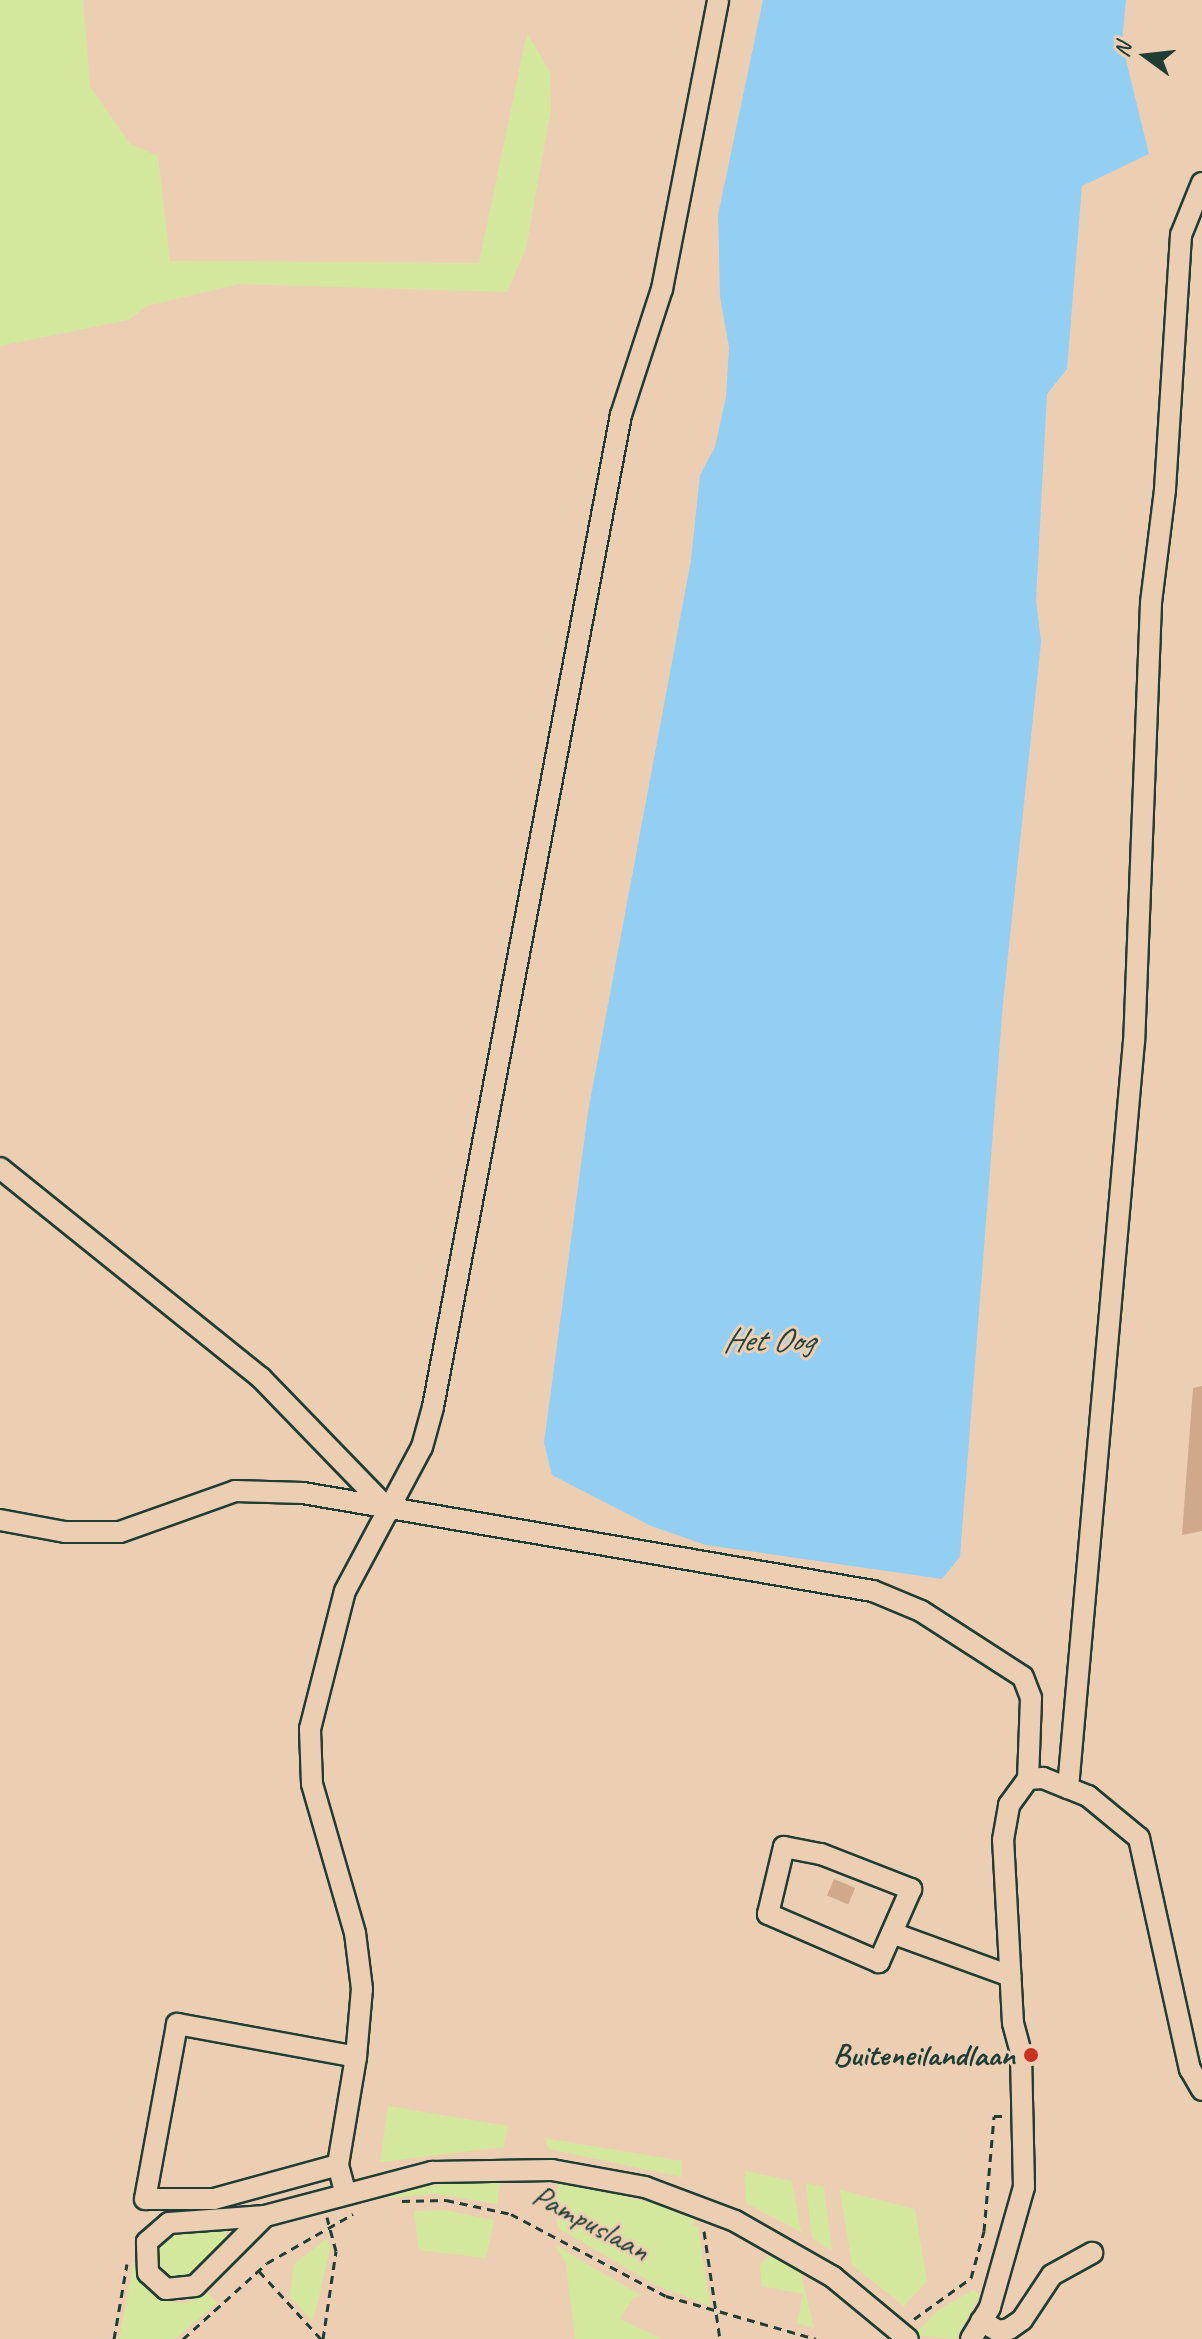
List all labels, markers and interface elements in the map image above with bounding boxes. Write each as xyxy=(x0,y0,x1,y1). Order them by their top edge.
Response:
north arrow xyxy=(1106,16,1186,96)
text: N xyxy=(1108,40,1138,60)
water label: Het Oog xyxy=(723,1320,813,1360)
place label: Buiteneilandlaan xyxy=(833,2036,1015,2074)
marker: Buiteneilandlaan xyxy=(1022,2046,1040,2064)
street label: Pampuslaan xyxy=(526,2176,656,2270)

